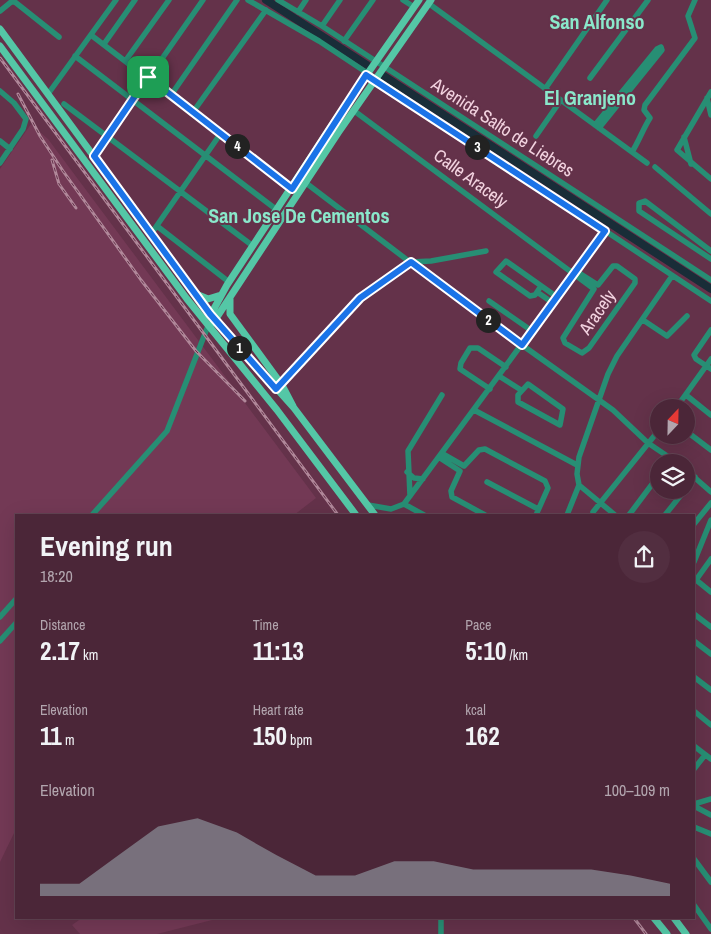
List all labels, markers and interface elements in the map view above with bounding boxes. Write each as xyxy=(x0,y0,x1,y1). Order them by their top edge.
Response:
district label: San Alfonso xyxy=(549,8,645,35)
pin xyxy=(127,56,169,98)
icon: arrive xyxy=(134,63,162,91)
street label: Avenida Salto de Liebres xyxy=(426,71,579,183)
district label: El Granjeno xyxy=(544,84,636,111)
pin: 4 xyxy=(224,134,250,158)
pin: 3 xyxy=(464,134,490,160)
text: 4 xyxy=(234,137,241,155)
text: 3 xyxy=(474,138,481,156)
street label: Calle Aracely xyxy=(429,143,514,214)
district label: San Jose De Cementos xyxy=(208,202,390,229)
street label: Aracely xyxy=(572,284,622,340)
pin: 2 xyxy=(476,308,500,332)
text: 2 xyxy=(485,311,492,329)
pin: 1 xyxy=(226,336,252,360)
text: 1 xyxy=(236,339,243,357)
north arrow xyxy=(650,399,695,444)
map controls xyxy=(650,399,695,499)
button: layers xyxy=(650,454,695,499)
text: Evening run xyxy=(40,527,173,565)
button: share xyxy=(618,531,670,583)
text: 18:20 xyxy=(40,565,73,587)
text: Distance xyxy=(40,616,85,634)
text: Time xyxy=(253,616,279,634)
text: Pace xyxy=(465,616,492,634)
text: 2.17 xyxy=(40,634,80,668)
text: 11:13 xyxy=(253,634,304,668)
text: 5:10 xyxy=(465,634,506,668)
text: km xyxy=(80,646,98,664)
text: /km xyxy=(506,646,528,664)
text: Elevation xyxy=(40,701,88,719)
text: Heart rate xyxy=(253,701,304,719)
text: kcal xyxy=(465,701,486,719)
text: 11 xyxy=(40,719,62,753)
text: 150 xyxy=(253,719,287,753)
text: 162 xyxy=(465,719,500,753)
text: m xyxy=(62,731,74,749)
text: bpm xyxy=(287,731,312,749)
text: Elevation xyxy=(40,779,95,801)
text: 100–109 m xyxy=(604,779,670,801)

